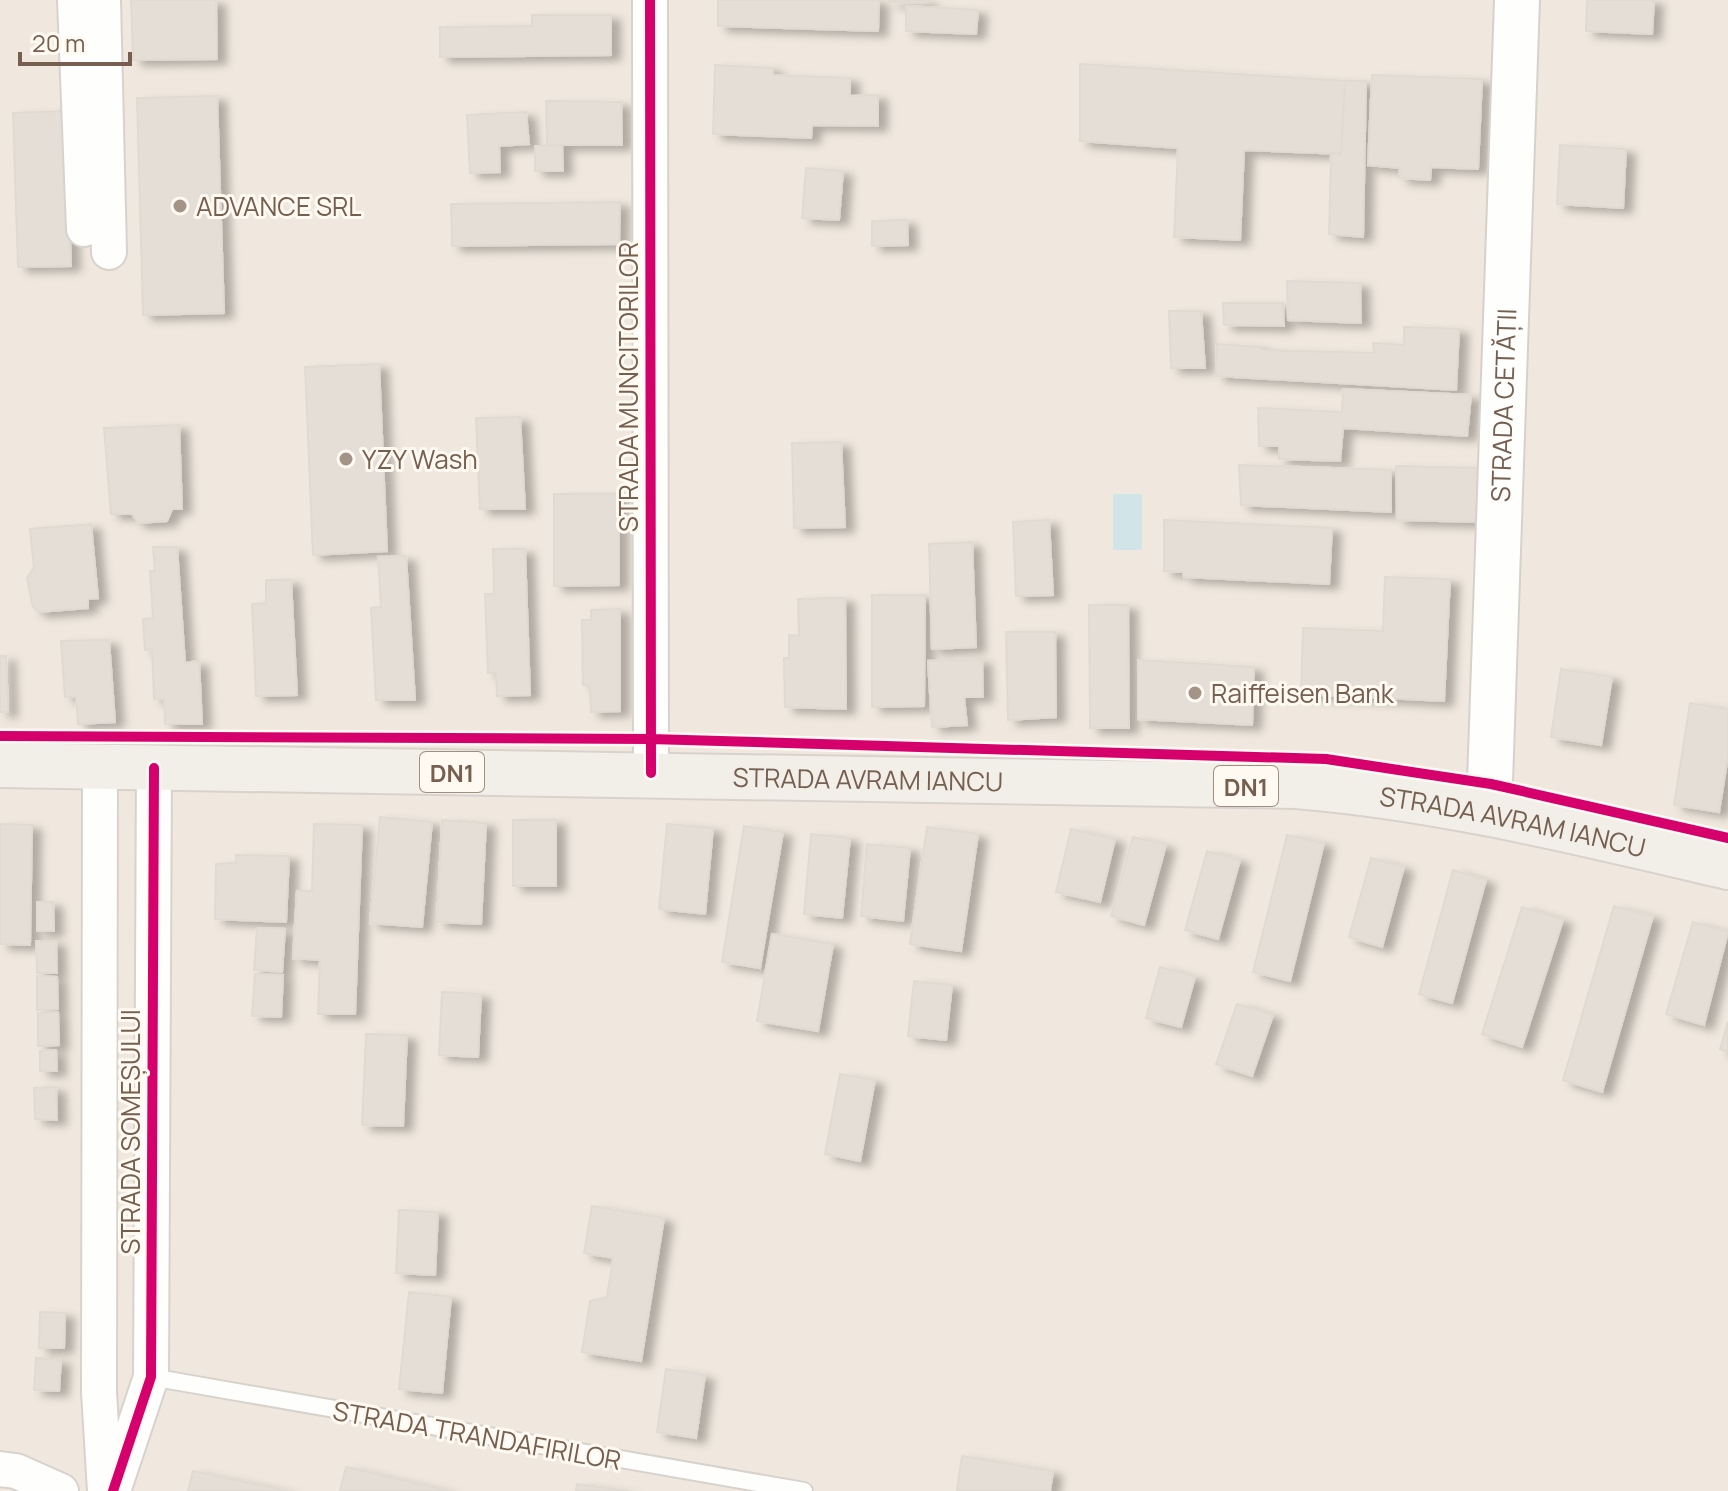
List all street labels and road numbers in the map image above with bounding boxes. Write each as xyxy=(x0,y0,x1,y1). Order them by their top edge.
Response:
street label: STRADA MUNCITORILOR xyxy=(610,242,646,532)
street label: STRADA CETĂȚII xyxy=(1482,308,1524,503)
road number: DN1 xyxy=(420,752,484,792)
street label: STRADA AVRAM IANCU xyxy=(732,759,1003,799)
road number: DN1 xyxy=(1214,766,1278,806)
street label: STRADA AVRAM IANCU xyxy=(1377,778,1649,865)
street label: STRADA SOMEȘULUI xyxy=(112,1009,148,1255)
street label: STRADA TRANDAFIRILOR xyxy=(330,1392,624,1478)

